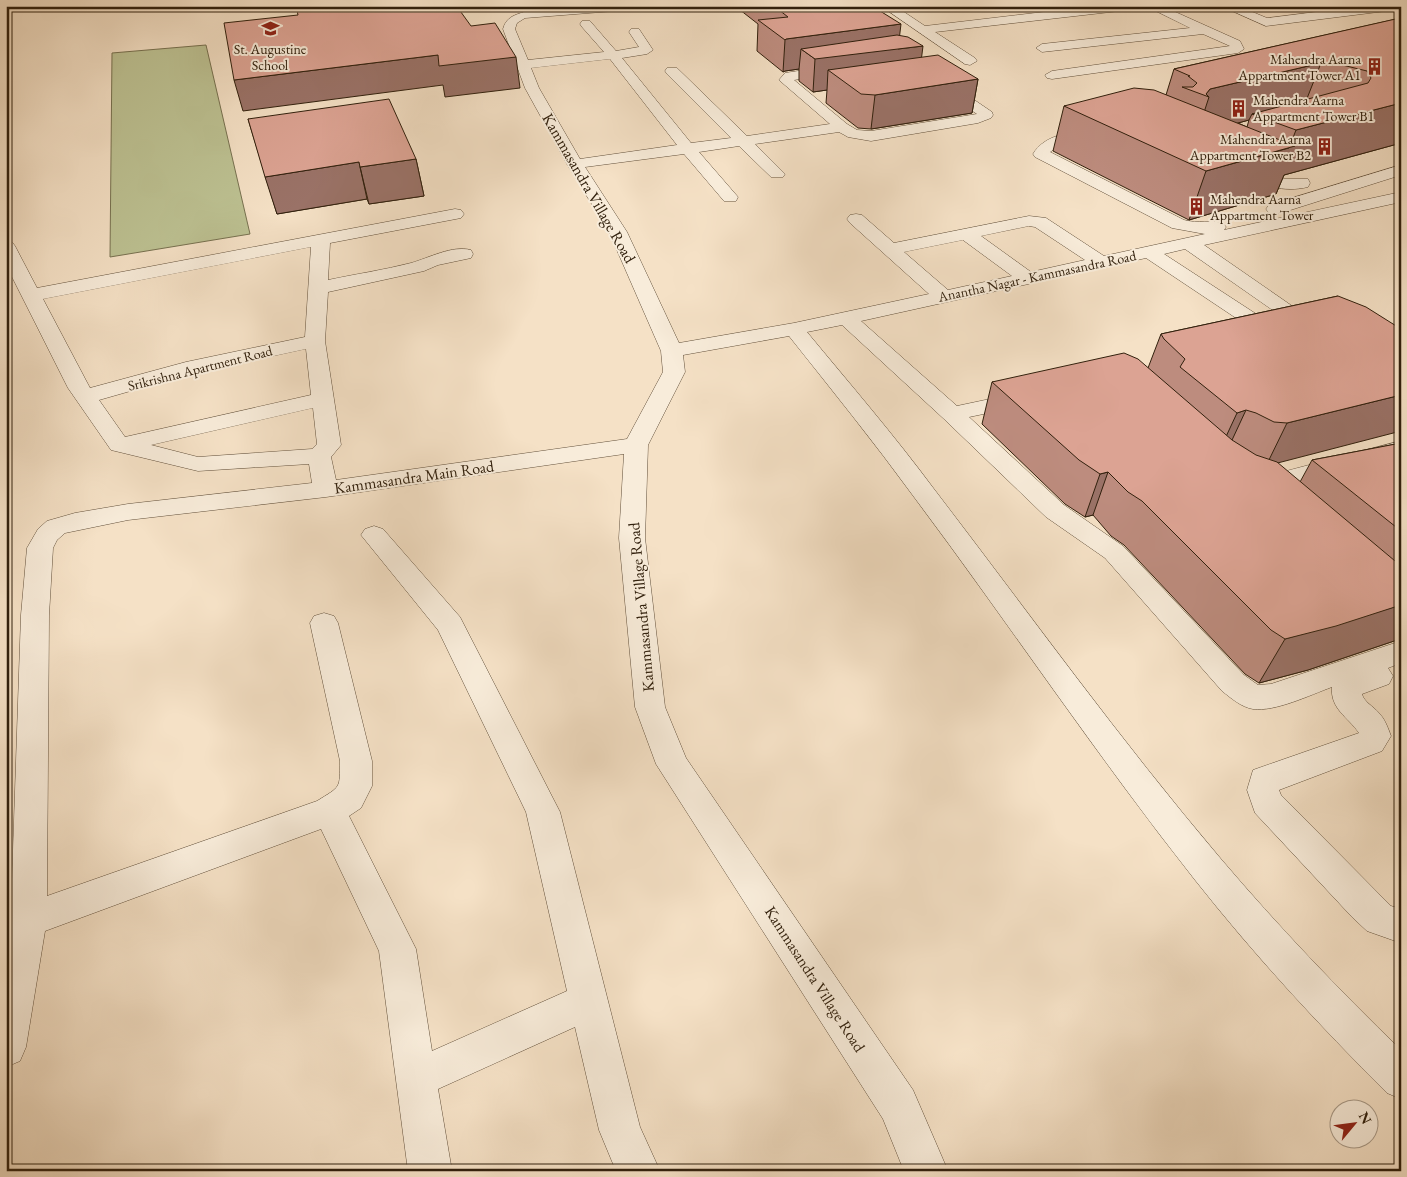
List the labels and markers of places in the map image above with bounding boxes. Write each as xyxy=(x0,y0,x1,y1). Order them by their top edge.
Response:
school or university icon: St. Augustine School xyxy=(260,19,280,39)
place label: St. Augustine School xyxy=(234,40,307,74)
place label: Mahendra Aarna Appartment Tower A1 xyxy=(1237,50,1361,84)
building icon: Mahendra Aarna Appartment Tower A1 xyxy=(1365,57,1385,77)
place label: Mahendra Aarna Appartment Tower B1 xyxy=(1252,91,1374,125)
building icon: Mahendra Aarna Appartment Tower B1 xyxy=(1229,98,1249,118)
place label: Mahendra Aarna Appartment Tower B2 xyxy=(1189,130,1311,164)
building icon: Mahendra Aarna Appartment Tower B2 xyxy=(1315,137,1335,157)
place label: Mahendra Aarna Appartment Tower xyxy=(1209,190,1314,224)
building icon: Mahendra Aarna Appartment Tower xyxy=(1186,197,1206,217)

